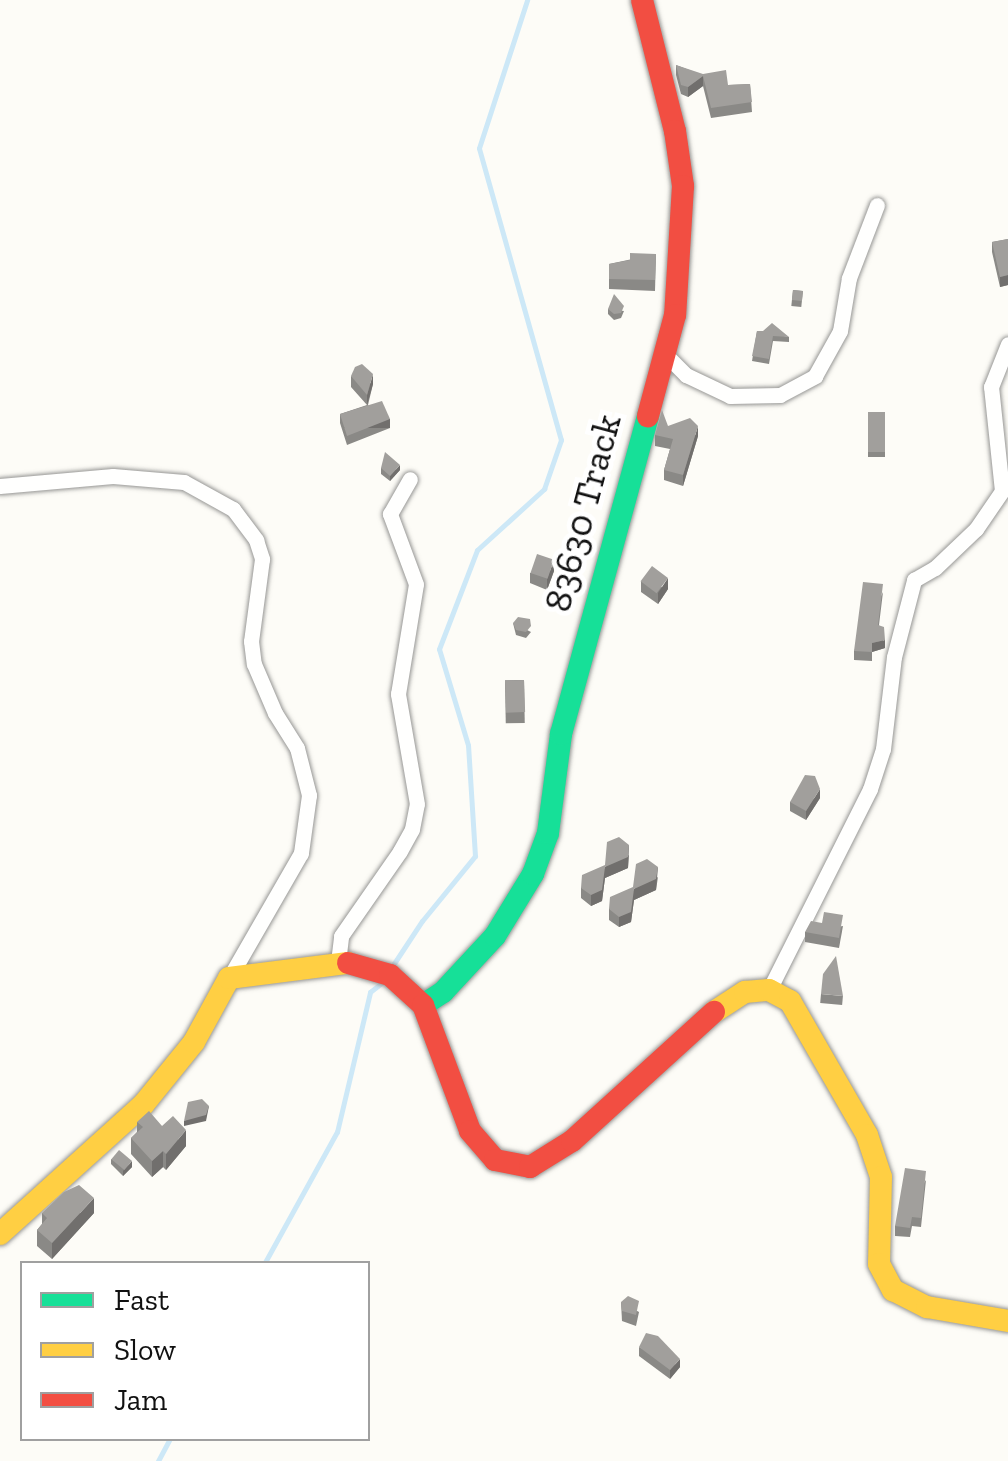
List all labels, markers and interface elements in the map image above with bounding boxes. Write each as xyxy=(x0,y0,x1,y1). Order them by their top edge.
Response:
street label: 83630 Track xyxy=(535,409,631,617)
legend xyxy=(20,1261,370,1441)
text: Fast xyxy=(114,1282,169,1318)
text: Slow xyxy=(114,1332,176,1368)
text: Jam xyxy=(114,1382,167,1418)

